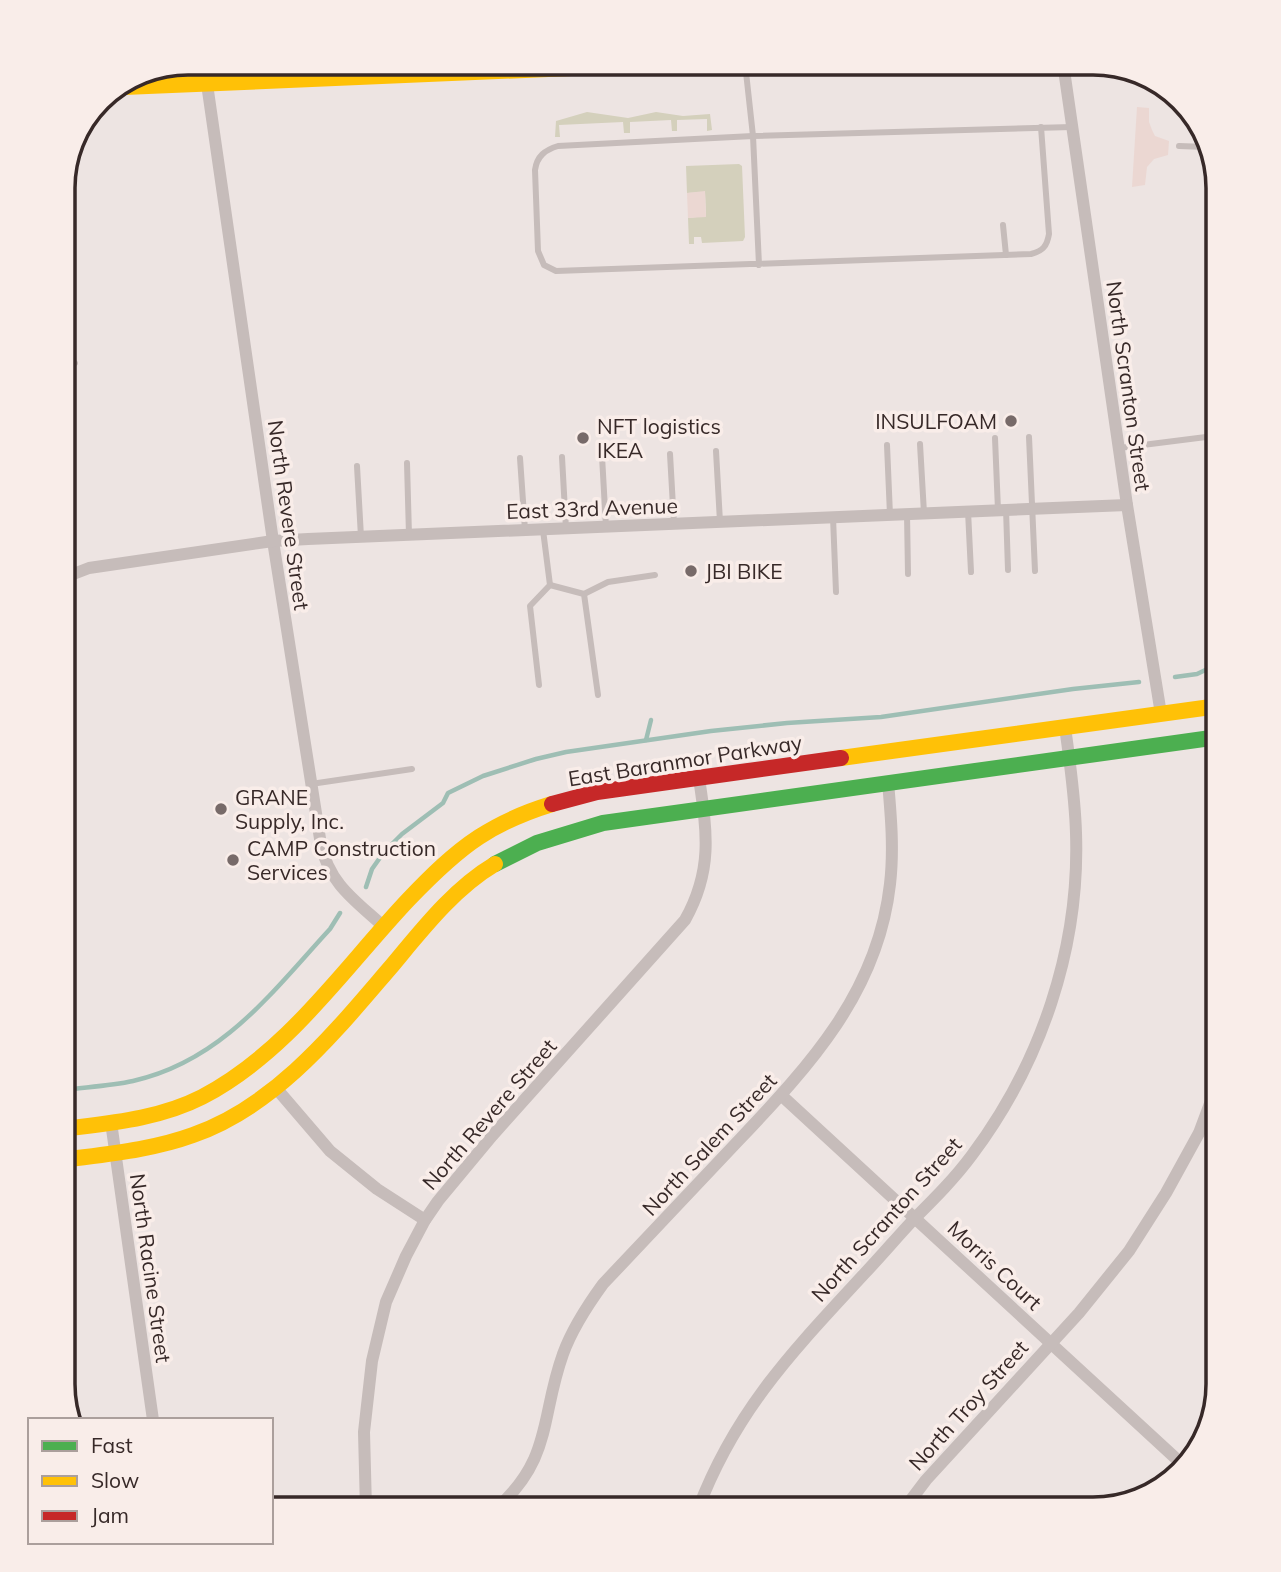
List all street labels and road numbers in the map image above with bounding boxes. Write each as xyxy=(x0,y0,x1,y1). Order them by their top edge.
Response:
street label: North Scranton Street xyxy=(1101,279,1157,493)
street label: North Revere Street xyxy=(263,418,315,612)
street label: East 33rd Avenue xyxy=(506,492,678,524)
street label: East Baranmor Parkway xyxy=(566,729,804,791)
street label: North Revere Street xyxy=(416,1033,562,1195)
street label: North Salem Street xyxy=(636,1067,782,1221)
street label: North Scranton Street xyxy=(805,1132,967,1306)
street label: North Racine Street xyxy=(125,1172,177,1364)
street label: Morris Court xyxy=(942,1215,1048,1315)
street label: North Troy Street xyxy=(903,1335,1033,1475)

